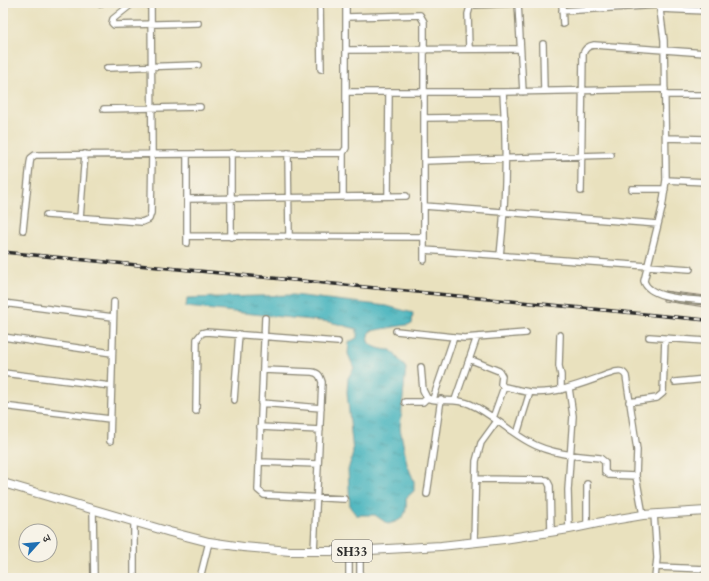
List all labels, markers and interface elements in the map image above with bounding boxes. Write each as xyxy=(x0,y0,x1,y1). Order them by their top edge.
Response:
north arrow xyxy=(18,523,58,563)
text: उ xyxy=(39,532,55,545)
road number: SH33 xyxy=(332,540,372,562)

